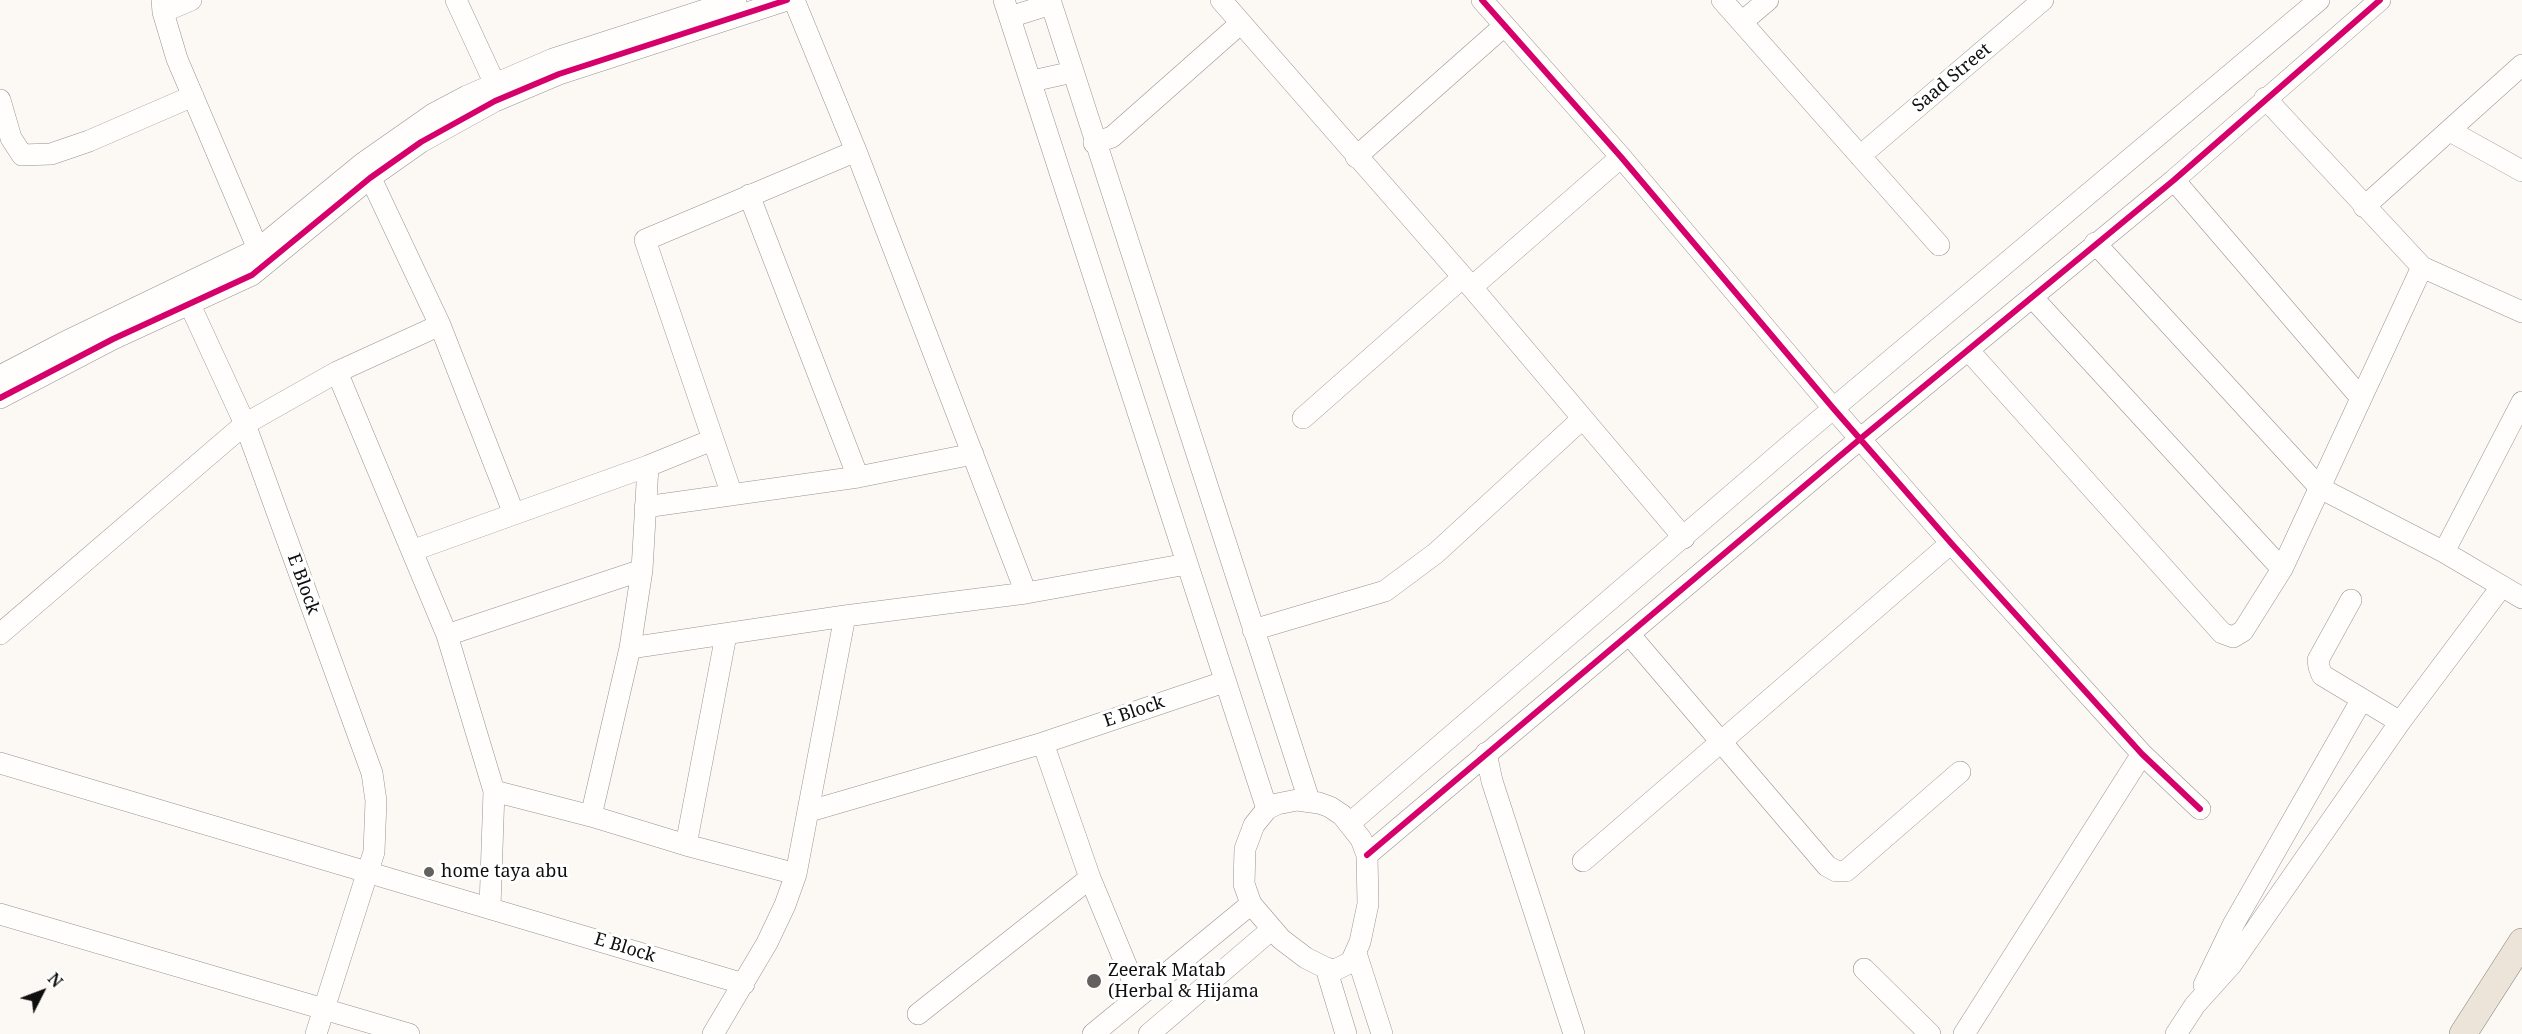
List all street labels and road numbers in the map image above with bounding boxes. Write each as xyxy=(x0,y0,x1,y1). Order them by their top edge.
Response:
street label: Saad Street xyxy=(1908,39,1996,117)
street label: E Block xyxy=(282,551,324,617)
street label: E Block xyxy=(1101,692,1167,732)
street label: E Block xyxy=(592,928,658,968)

